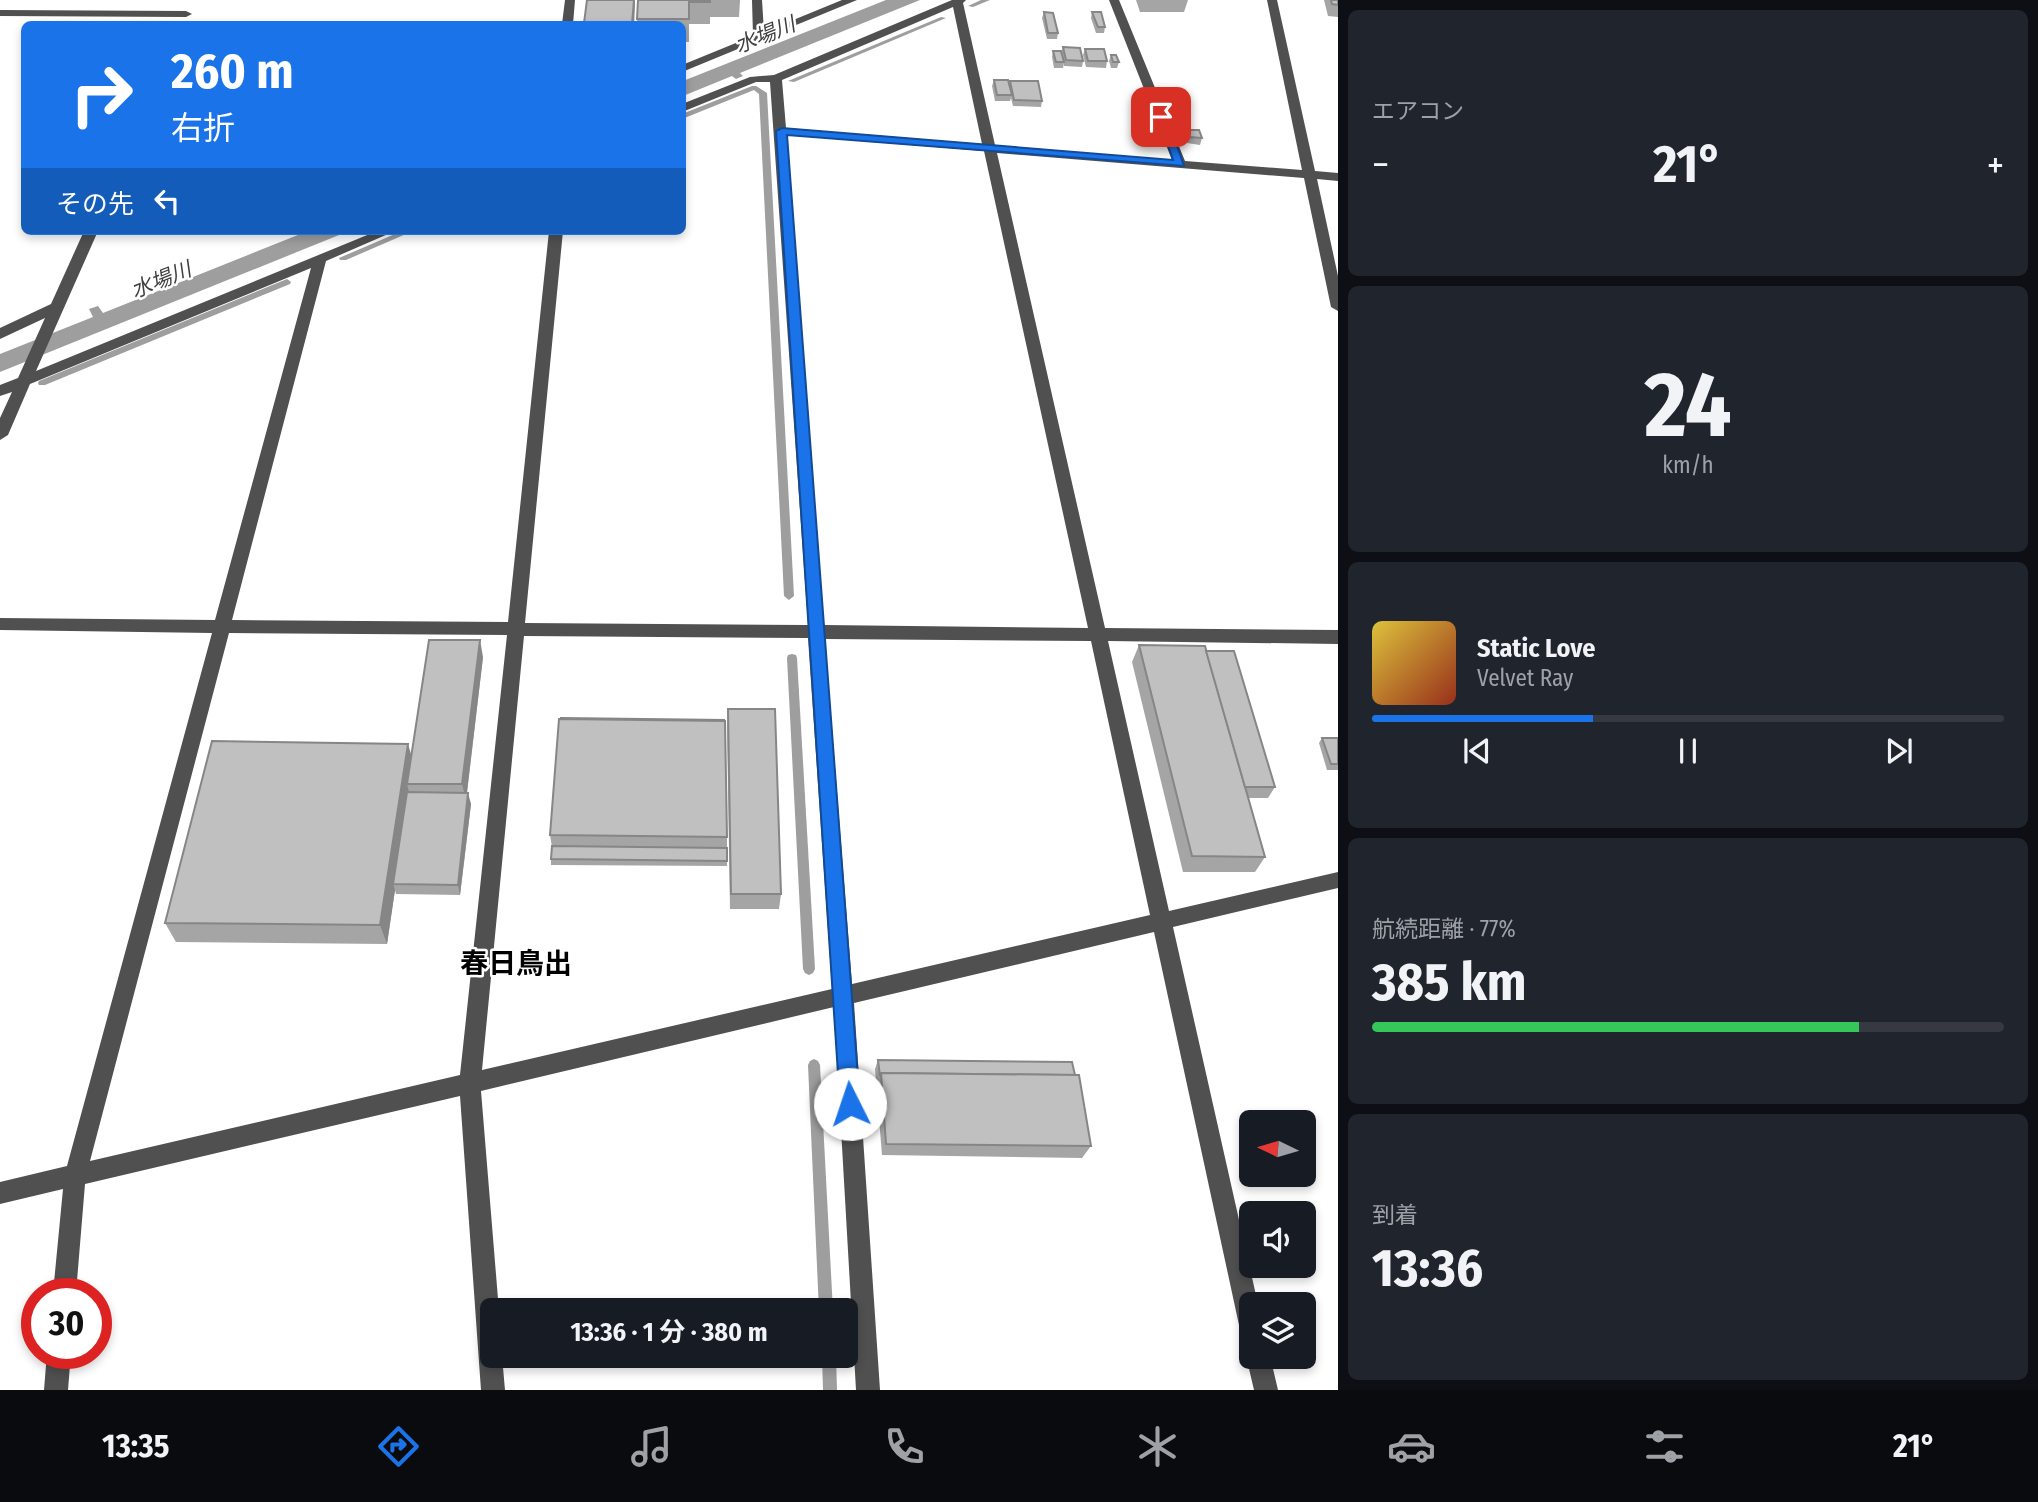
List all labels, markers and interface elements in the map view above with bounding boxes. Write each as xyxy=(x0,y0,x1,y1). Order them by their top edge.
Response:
water label: 水場川 xyxy=(731,10,801,59)
text: 260 m xyxy=(171,42,294,101)
icon: right xyxy=(56,49,147,140)
pin xyxy=(1131,87,1191,147)
text: エアコン xyxy=(1372,97,1464,125)
icon: arrive xyxy=(1142,98,1180,136)
text: 右折 xyxy=(171,109,235,147)
text: 21° xyxy=(1653,133,1723,196)
text: − xyxy=(1372,142,1389,188)
text: + xyxy=(1987,142,2004,188)
icon: left xyxy=(148,182,186,220)
text: その先 xyxy=(56,189,134,220)
water label: 水場川 xyxy=(127,255,197,304)
text: 24 xyxy=(1644,351,1732,460)
text: km/h xyxy=(1662,451,1714,479)
text: Static Love xyxy=(1477,633,1595,664)
text: Velvet Ray xyxy=(1477,664,1573,692)
icon: previous xyxy=(1458,732,1496,770)
icon: pause xyxy=(1669,732,1707,770)
icon: next xyxy=(1880,732,1918,770)
text: 航続距離 · 77% xyxy=(1372,915,1516,943)
district label: 春日鳥出 xyxy=(460,947,572,980)
text: 385 km xyxy=(1372,951,1527,1014)
position arrow xyxy=(813,1067,887,1141)
north arrow xyxy=(1239,1110,1316,1186)
map controls xyxy=(1239,1110,1316,1369)
button: sound xyxy=(1239,1201,1316,1278)
text: 到着 xyxy=(1372,1201,1418,1229)
text: 13:36 xyxy=(1372,1237,1483,1300)
speed limit sign: 30 xyxy=(21,1278,112,1369)
button: layers xyxy=(1239,1292,1316,1369)
text: 13:36 · 1 分 · 380 m xyxy=(571,1317,767,1348)
icon: directions xyxy=(374,1422,423,1471)
icon: music xyxy=(627,1422,676,1471)
icon: phone xyxy=(880,1422,929,1471)
icon: climate xyxy=(1133,1422,1182,1471)
icon: car xyxy=(1387,1422,1436,1471)
icon: filters xyxy=(1640,1422,1689,1471)
text: 13:35 xyxy=(102,1427,169,1465)
text: 21° xyxy=(1893,1427,1936,1465)

